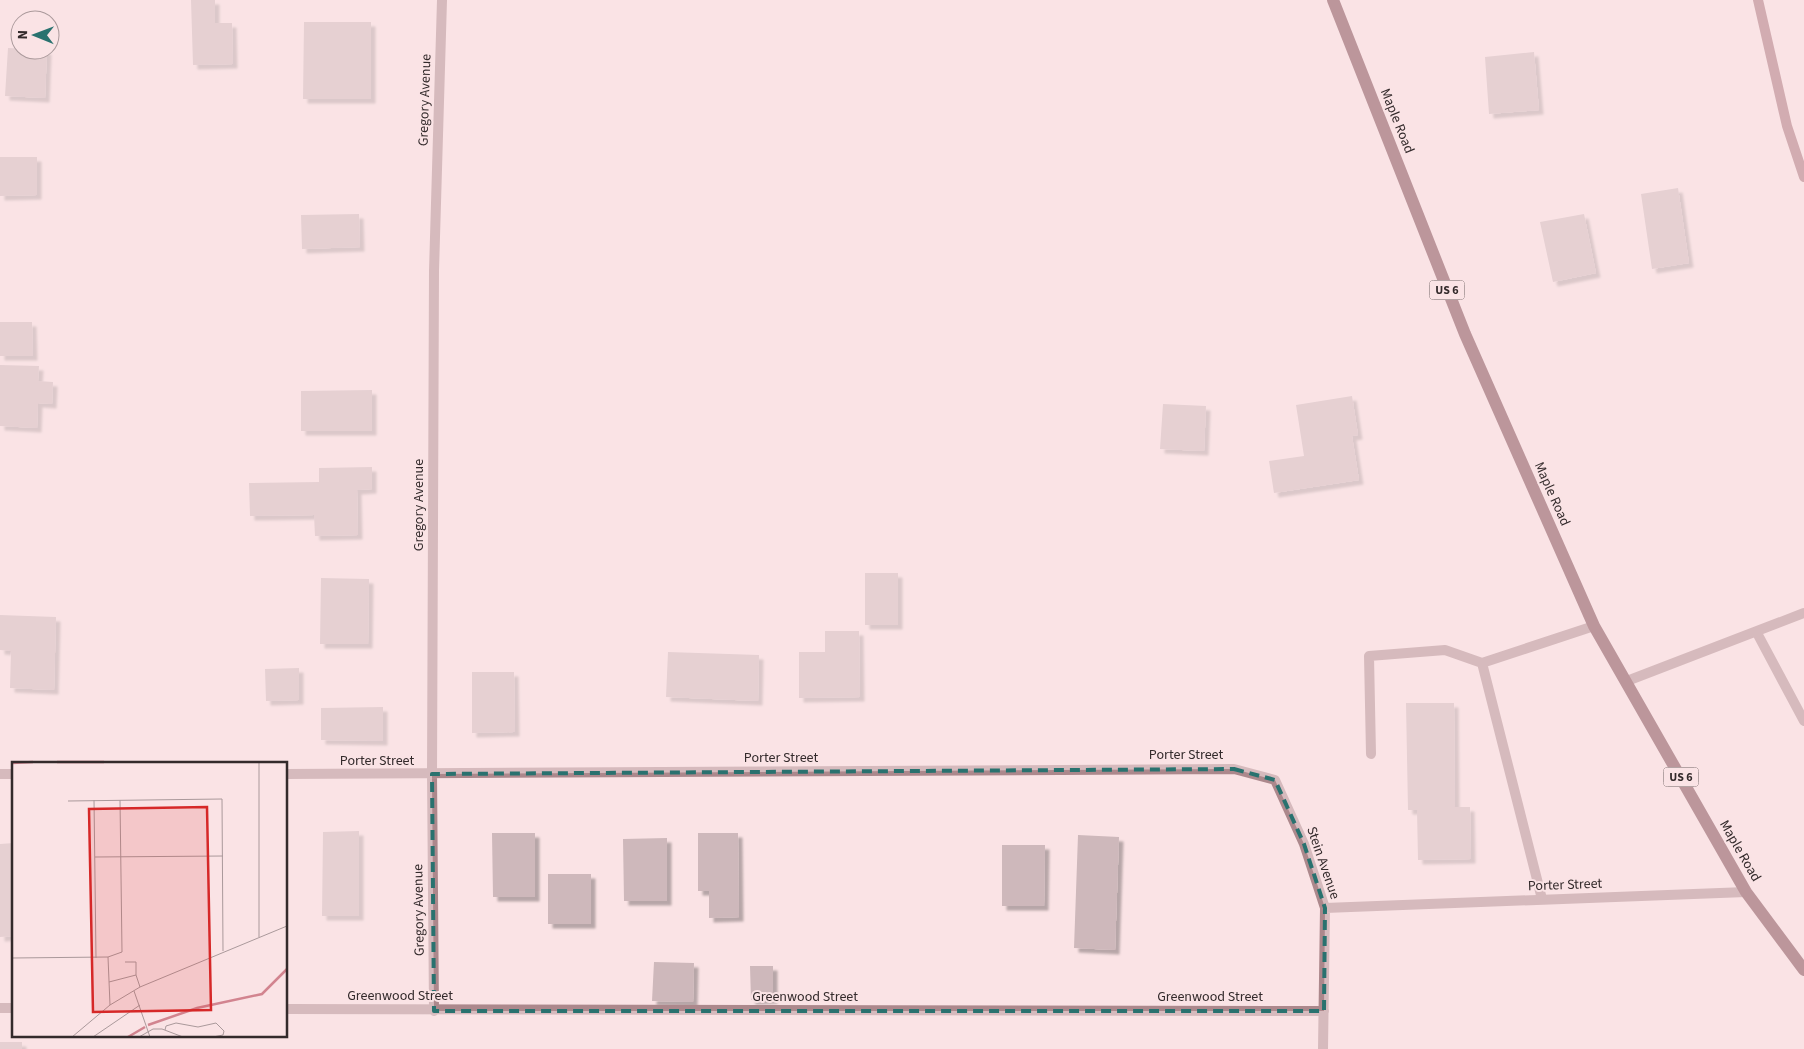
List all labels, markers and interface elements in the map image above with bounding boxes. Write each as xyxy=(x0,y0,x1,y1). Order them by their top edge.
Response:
north arrow xyxy=(10,10,60,60)
text: N xyxy=(13,30,33,40)
street label: Gregory Avenue xyxy=(413,53,437,146)
street label: Maple Road xyxy=(1375,86,1419,156)
road number: US 6 xyxy=(1430,280,1464,300)
street label: Gregory Avenue xyxy=(409,459,429,551)
street label: Maple Road xyxy=(1529,459,1575,529)
street label: Porter Street xyxy=(1149,745,1223,765)
street label: Porter Street xyxy=(744,748,818,768)
street label: Porter Street xyxy=(340,751,414,771)
inset map xyxy=(12,762,288,1036)
road number: US 6 xyxy=(1664,768,1698,786)
street label: Maple Road xyxy=(1714,816,1766,886)
street label: Stein Avenue xyxy=(1301,824,1345,902)
street label: Gregory Avenue xyxy=(408,864,430,956)
street label: Porter Street xyxy=(1528,874,1603,896)
street label: Greenwood Street xyxy=(347,986,453,1006)
street label: Greenwood Street xyxy=(752,987,858,1007)
street label: Greenwood Street xyxy=(1157,987,1263,1007)

